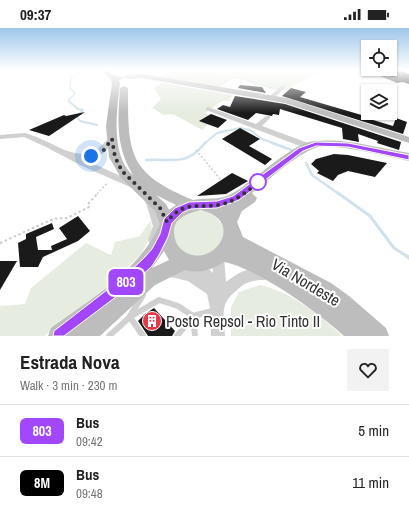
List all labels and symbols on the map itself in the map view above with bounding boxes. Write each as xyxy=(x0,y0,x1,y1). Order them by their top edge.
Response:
your location xyxy=(81,146,101,166)
unlabelled marker xyxy=(249,173,267,191)
street label: Via Nordeste xyxy=(268,253,344,311)
line badge: 803 xyxy=(103,269,149,295)
building icon: Posto Repsol - Rio Tinto II xyxy=(141,310,163,332)
place label: Posto Repsol - Rio Tinto II xyxy=(166,310,320,332)

